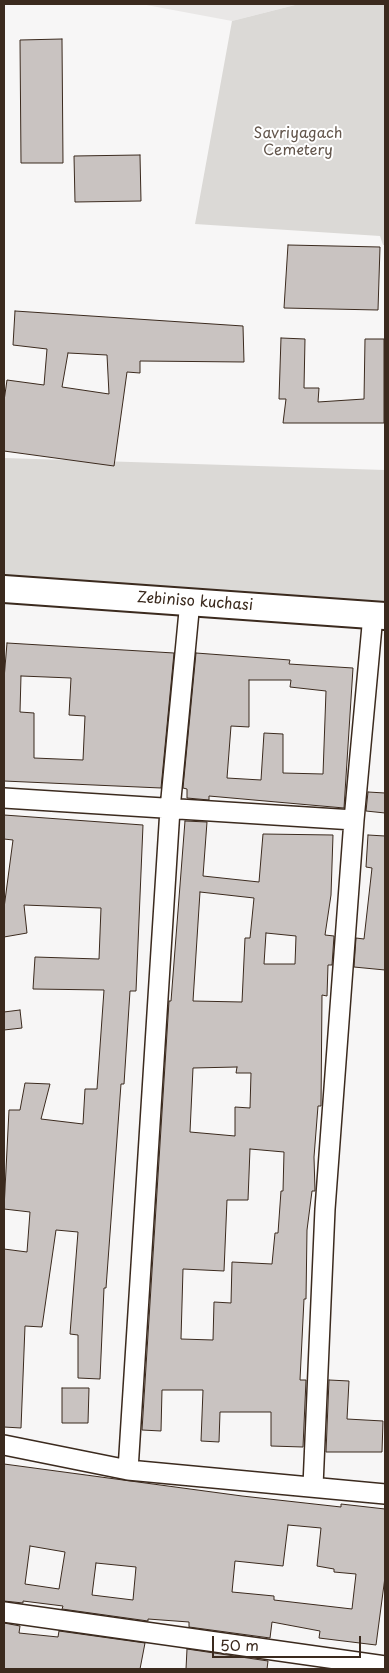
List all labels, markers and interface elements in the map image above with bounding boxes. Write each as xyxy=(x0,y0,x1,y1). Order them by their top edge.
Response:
park label: Savriyagach Cemetery xyxy=(254,125,342,160)
street label: Zebiniso kuchasi xyxy=(136,589,254,615)
scale bar xyxy=(214,1626,363,1658)
text: 50 m xyxy=(220,1633,259,1656)

